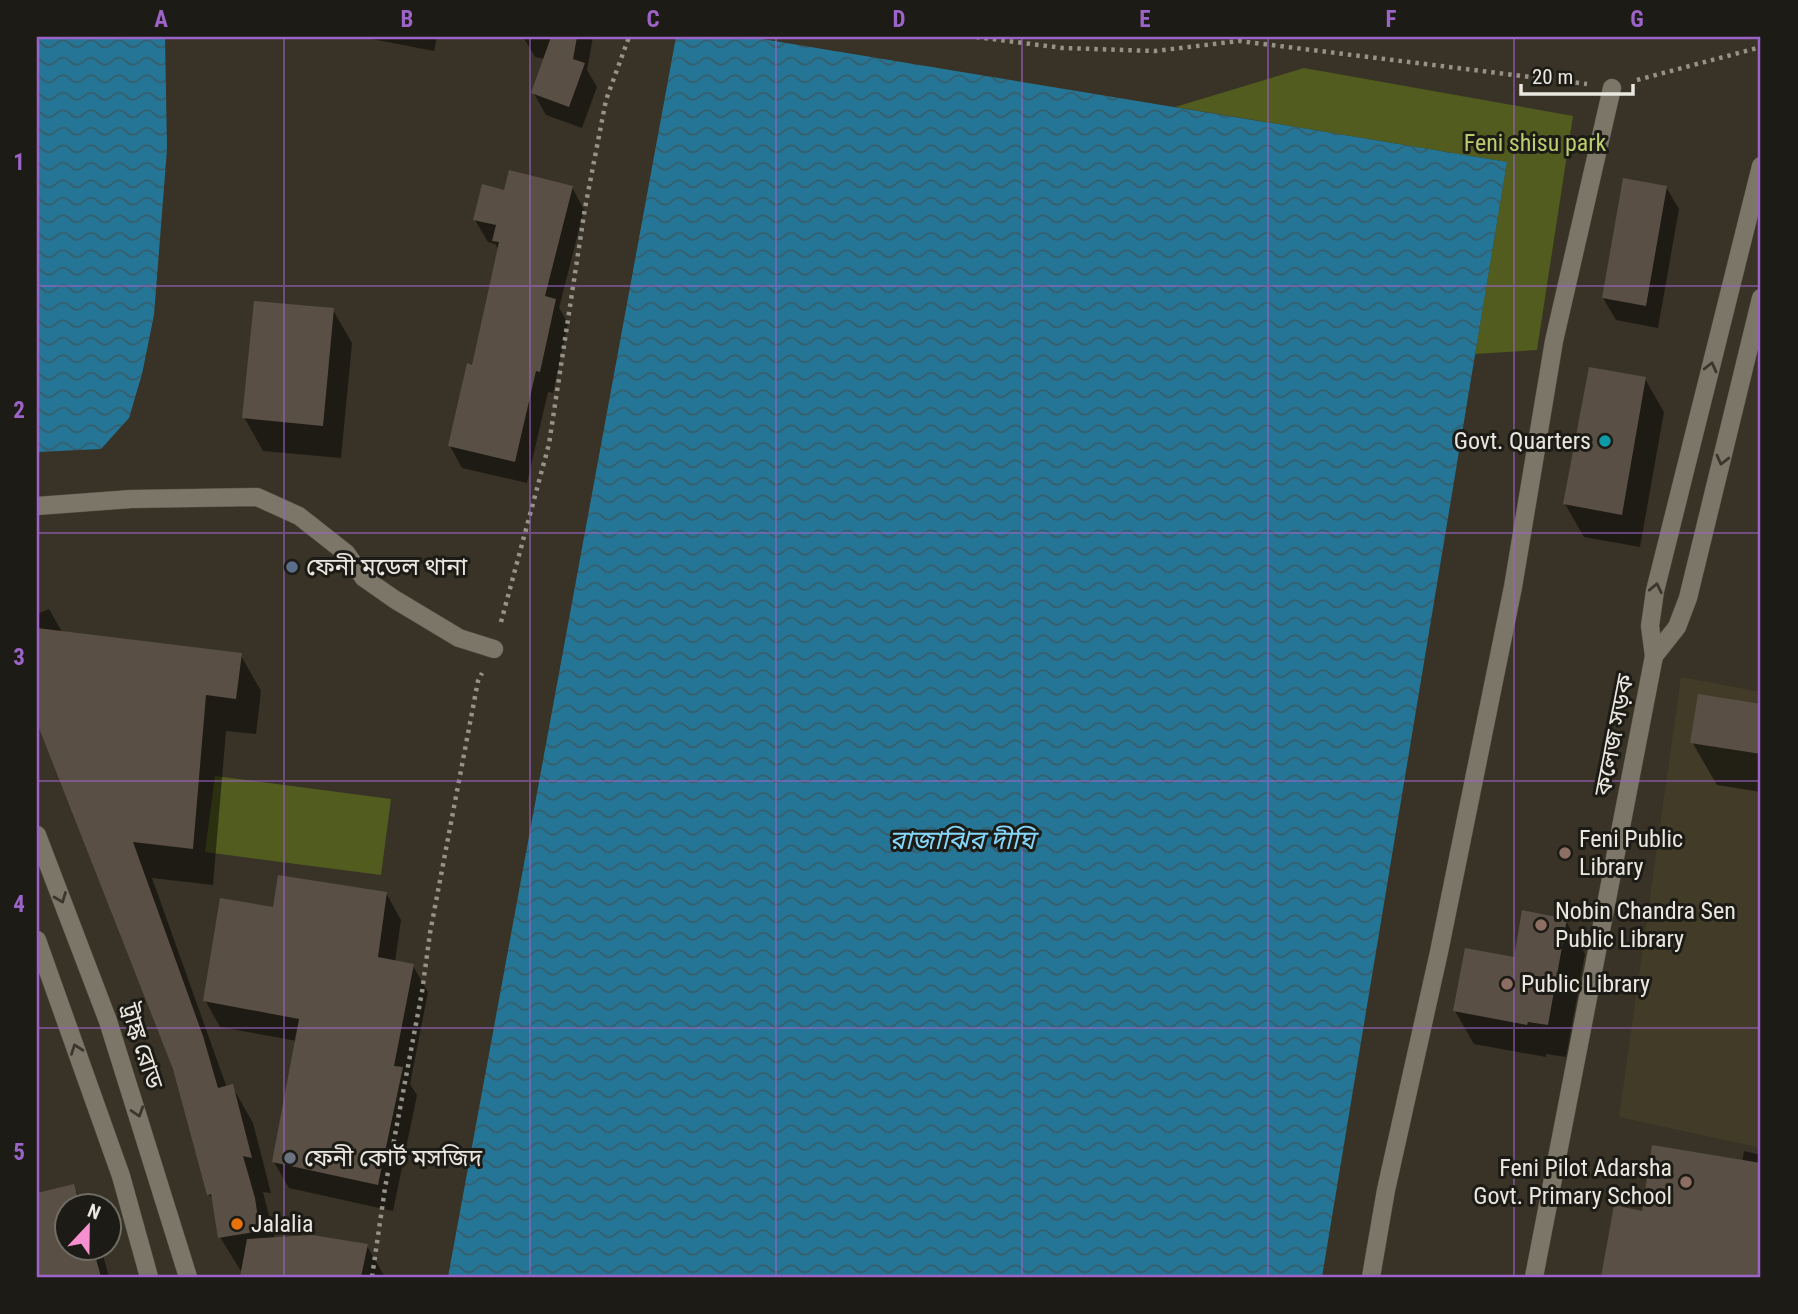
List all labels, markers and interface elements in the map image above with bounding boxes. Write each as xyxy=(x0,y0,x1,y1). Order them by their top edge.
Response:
text: A xyxy=(154,6,168,33)
text: B xyxy=(401,6,413,33)
text: C xyxy=(646,6,660,33)
text: D xyxy=(893,6,906,33)
text: E xyxy=(1139,6,1151,33)
text: F xyxy=(1386,6,1397,33)
text: G xyxy=(1630,6,1644,33)
scale bar xyxy=(1521,52,1633,96)
text: 20 m xyxy=(1532,65,1573,89)
park label: Feni shisu park xyxy=(1464,129,1607,157)
text: 1 xyxy=(13,149,25,176)
one-way arrow xyxy=(1703,361,1717,373)
text: 2 xyxy=(13,397,25,424)
place label: Govt. Quarters xyxy=(1454,427,1591,455)
marker: Govt. Quarters xyxy=(1597,433,1613,449)
one-way arrow xyxy=(1716,454,1730,466)
place label: ফেনী মডেল থানা xyxy=(306,553,468,581)
marker: ফেনী মডেল থানা xyxy=(284,559,300,575)
one-way arrow xyxy=(1648,582,1663,594)
text: 3 xyxy=(13,644,25,671)
street label: কলেজ সড়ক xyxy=(1588,671,1640,799)
water label: রাজাঝির দীঘি xyxy=(889,825,1039,855)
place label: Feni Public Library xyxy=(1579,825,1683,881)
marker: Feni Public Library xyxy=(1557,845,1573,861)
text: 4 xyxy=(13,891,25,918)
one-way arrow xyxy=(53,892,67,904)
place label: Nobin Chandra Sen Public Library xyxy=(1555,897,1736,953)
marker: Nobin Chandra Sen Public Library xyxy=(1533,917,1549,933)
place label: Public Library xyxy=(1521,970,1650,998)
marker: Public Library xyxy=(1499,976,1515,992)
street label: ট্রাঙ্ক রোড xyxy=(115,999,169,1093)
one-way arrow xyxy=(70,1044,84,1056)
one-way arrow xyxy=(129,1106,144,1118)
text: 5 xyxy=(13,1139,25,1166)
place label: ফেনী কোর্ট মসজিদ xyxy=(304,1144,483,1172)
marker: ফেনী কোর্ট মসজিদ xyxy=(282,1150,298,1166)
place label: Feni Pilot Adarsha Govt. Primary School xyxy=(1473,1154,1672,1210)
marker: Feni Pilot Adarsha Govt. Primary School xyxy=(1678,1174,1694,1190)
north arrow xyxy=(52,1192,122,1262)
text: N xyxy=(84,1199,104,1225)
place label: Jalalia xyxy=(251,1210,314,1238)
marker: Jalalia xyxy=(229,1216,245,1232)

